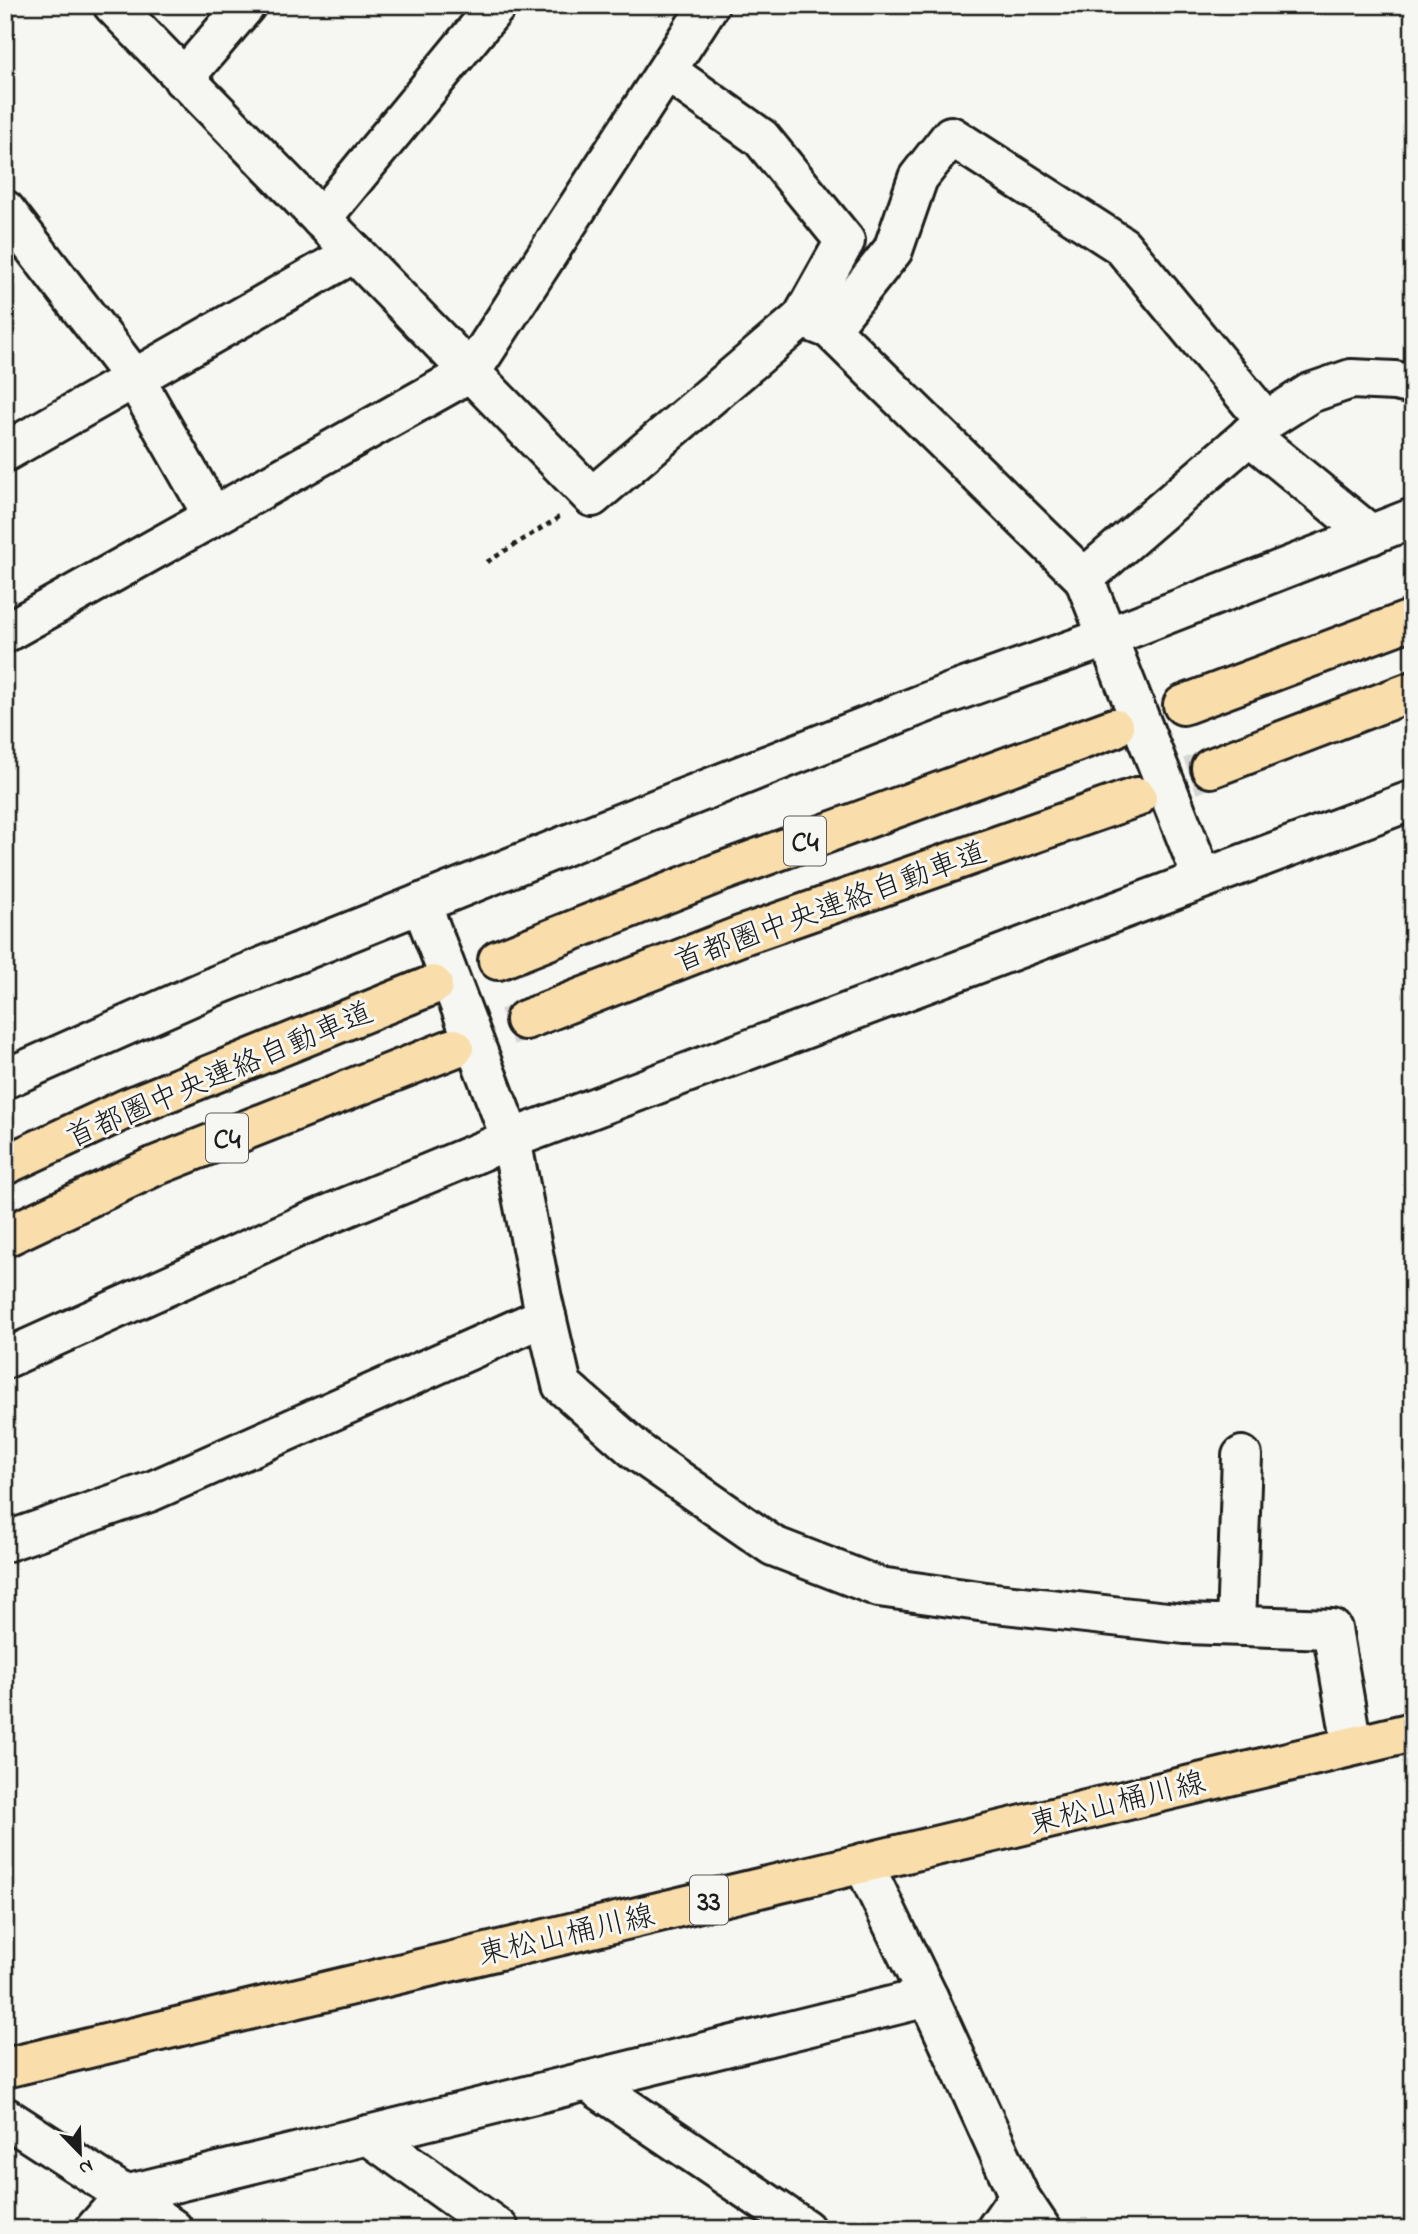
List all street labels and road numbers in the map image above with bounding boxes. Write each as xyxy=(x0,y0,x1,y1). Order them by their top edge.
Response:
road number: C4 xyxy=(784,816,826,866)
street label: 首都圏中央連絡自動車道 xyxy=(668,832,994,986)
street label: 首都圏中央連絡自動車道 xyxy=(60,992,381,1161)
road number: C4 xyxy=(206,1114,248,1162)
street label: 東松山桶川線 xyxy=(1025,1762,1210,1848)
road number: 33 xyxy=(690,1876,728,1924)
street label: 東松山桶川線 xyxy=(474,1895,659,1979)

